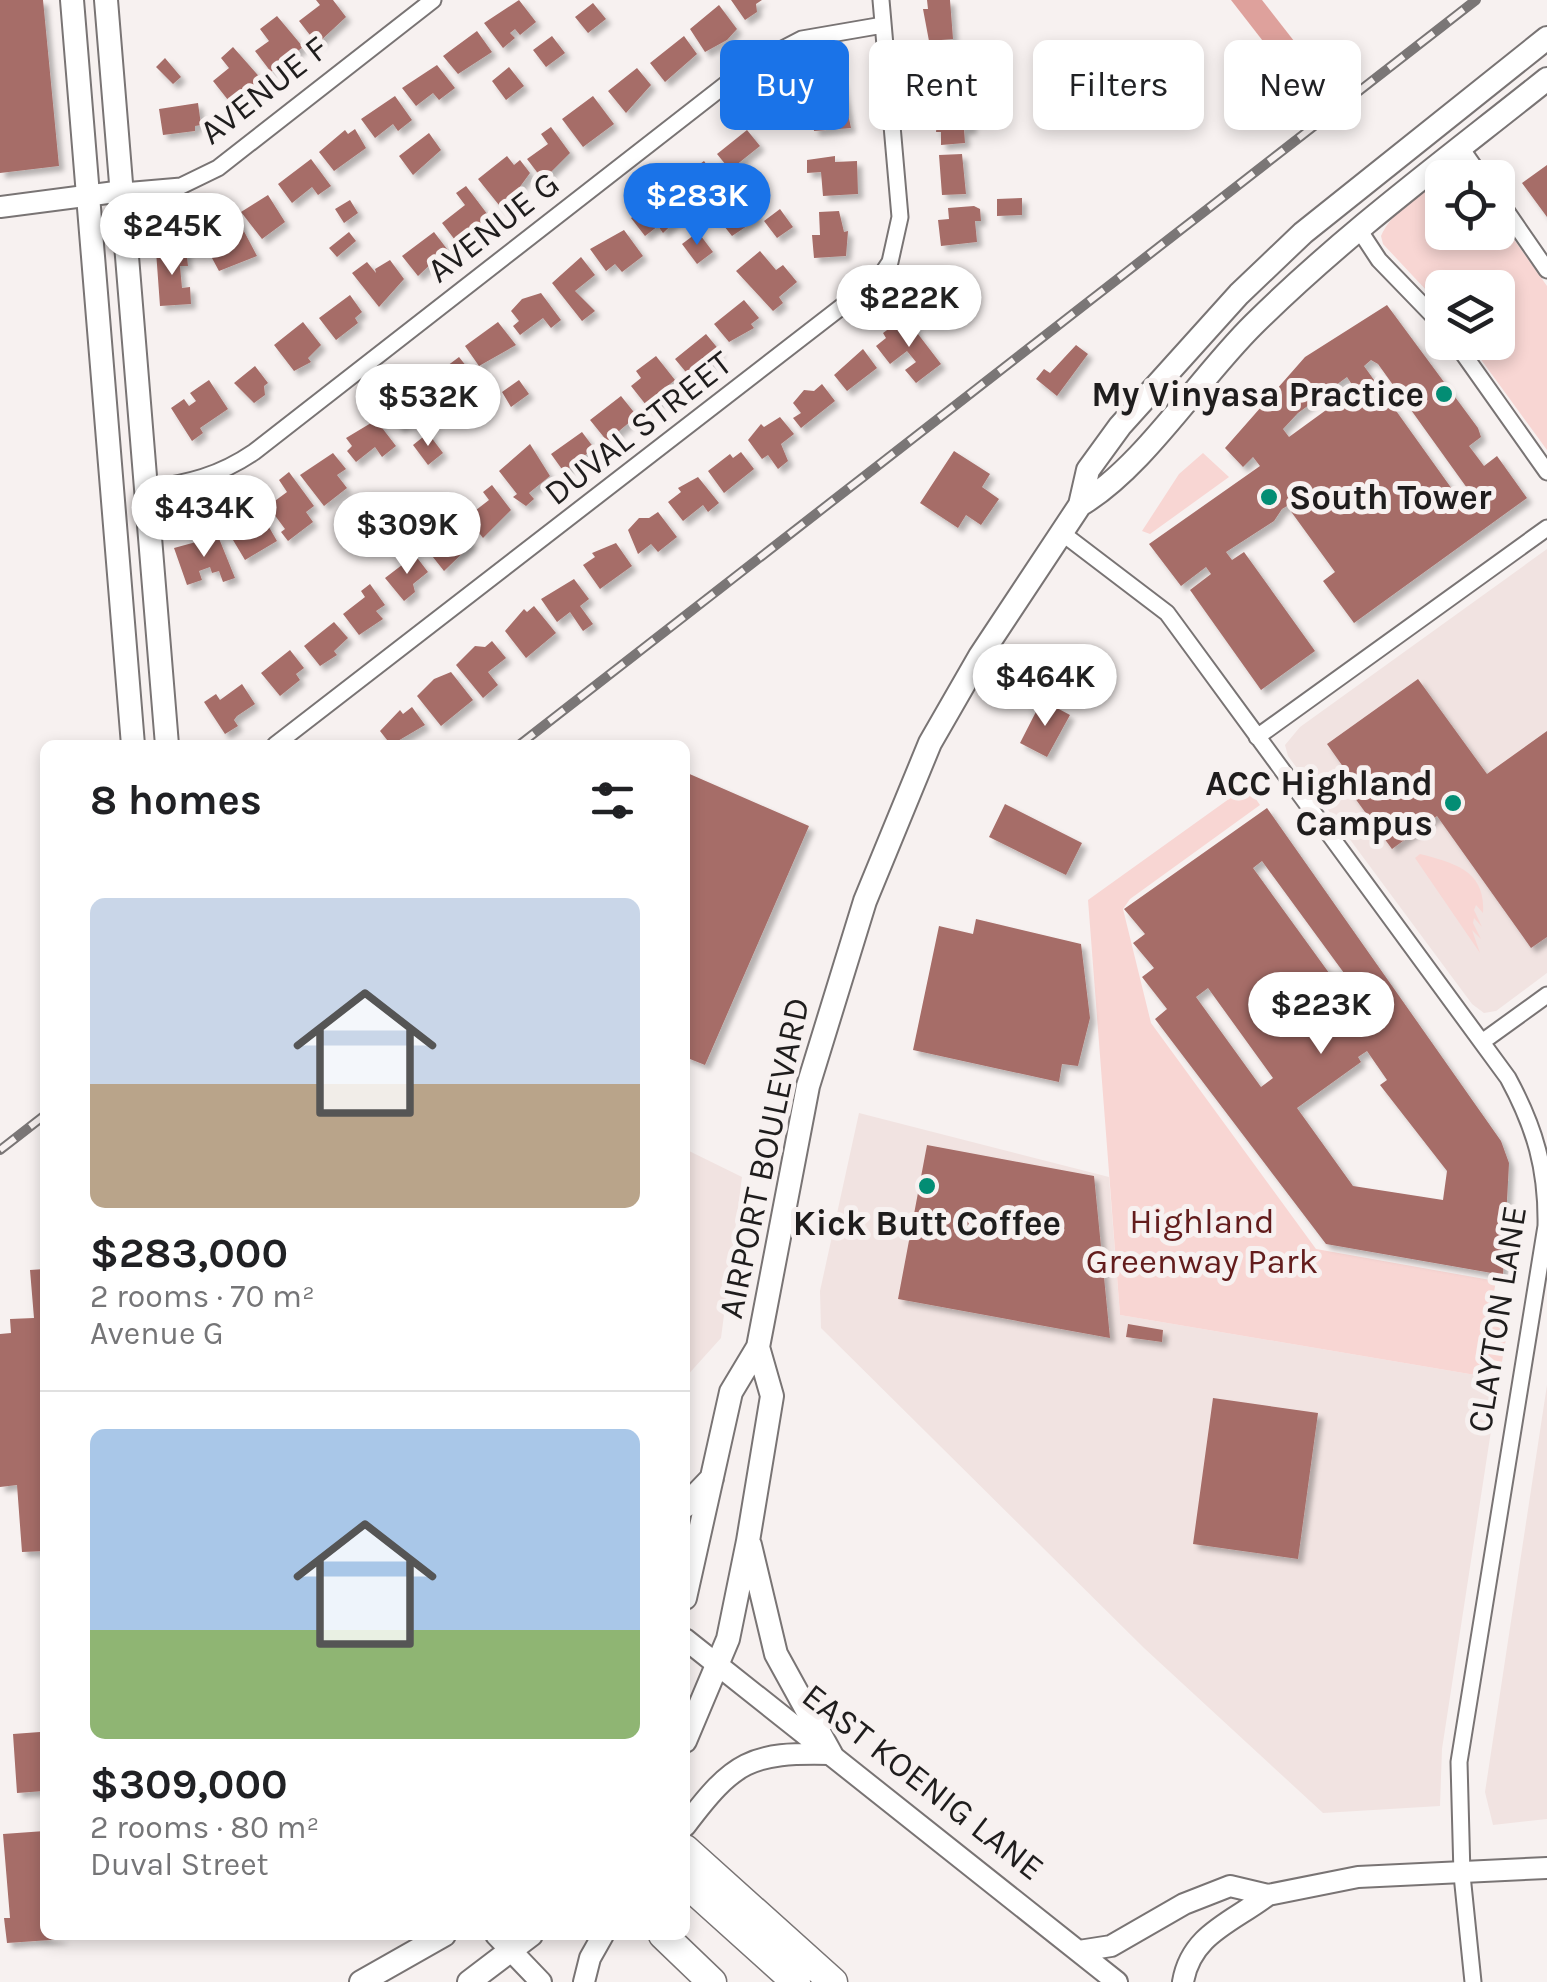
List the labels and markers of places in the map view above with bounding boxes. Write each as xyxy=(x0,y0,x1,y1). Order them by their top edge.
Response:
pin: $283K xyxy=(627,163,767,248)
pin: $245K xyxy=(102,193,242,278)
pin: $222K xyxy=(839,265,979,350)
pin: $532K xyxy=(358,364,498,449)
place label: My Vinyasa Practice xyxy=(1091,374,1424,416)
marker: My Vinyasa Practice xyxy=(1433,383,1455,405)
pin: $434K xyxy=(134,475,274,560)
place label: South Tower xyxy=(1289,477,1492,518)
marker: South Tower xyxy=(1258,486,1280,508)
pin: $309K xyxy=(337,492,477,577)
pin: $464K xyxy=(975,644,1115,729)
place label: ACC Highland Campus xyxy=(1205,763,1433,844)
marker: ACC Highland Campus xyxy=(1442,792,1464,814)
pin: $223K xyxy=(1251,972,1391,1057)
marker: Kick Butt Coffee xyxy=(916,1175,938,1197)
place label: Kick Butt Coffee xyxy=(793,1203,1061,1244)

